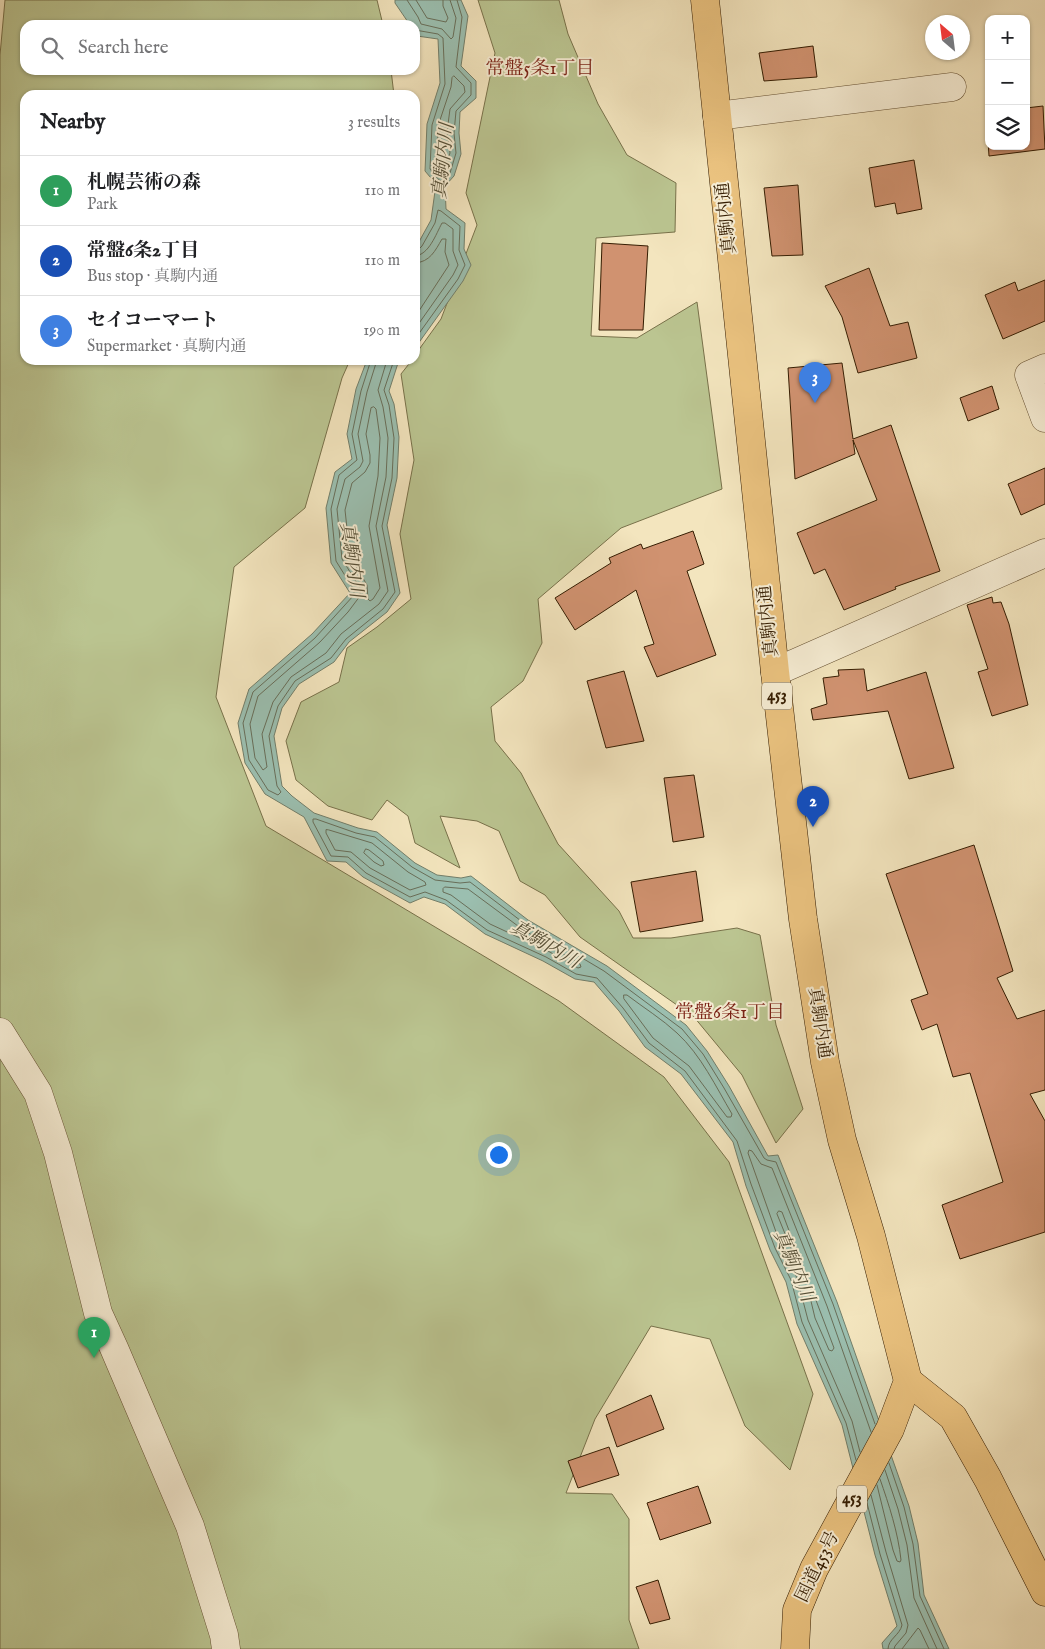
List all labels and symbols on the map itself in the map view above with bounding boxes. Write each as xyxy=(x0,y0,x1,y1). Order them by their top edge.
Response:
north arrow xyxy=(925,15,970,60)
district label: 常盤5条1丁目 xyxy=(486,57,594,81)
water label: 真駒内川 xyxy=(428,120,460,200)
street label: 真駒内通 xyxy=(712,181,742,255)
pin: 3 xyxy=(799,362,831,403)
water label: 真駒内川 xyxy=(334,521,368,601)
street label: 真駒内通 xyxy=(754,584,784,658)
road number: 453 xyxy=(762,682,792,709)
pin: 2 xyxy=(797,786,829,827)
water label: 真駒内川 xyxy=(506,916,586,975)
street label: 真駒内通 xyxy=(802,986,836,1060)
district label: 常盤6条1丁目 xyxy=(675,1001,785,1025)
your location xyxy=(486,1142,512,1168)
water label: 真駒内川 xyxy=(767,1226,820,1308)
pin: 1 xyxy=(78,1317,110,1358)
road number: 453 xyxy=(837,1486,867,1512)
street label: 国道453号 xyxy=(791,1528,845,1606)

